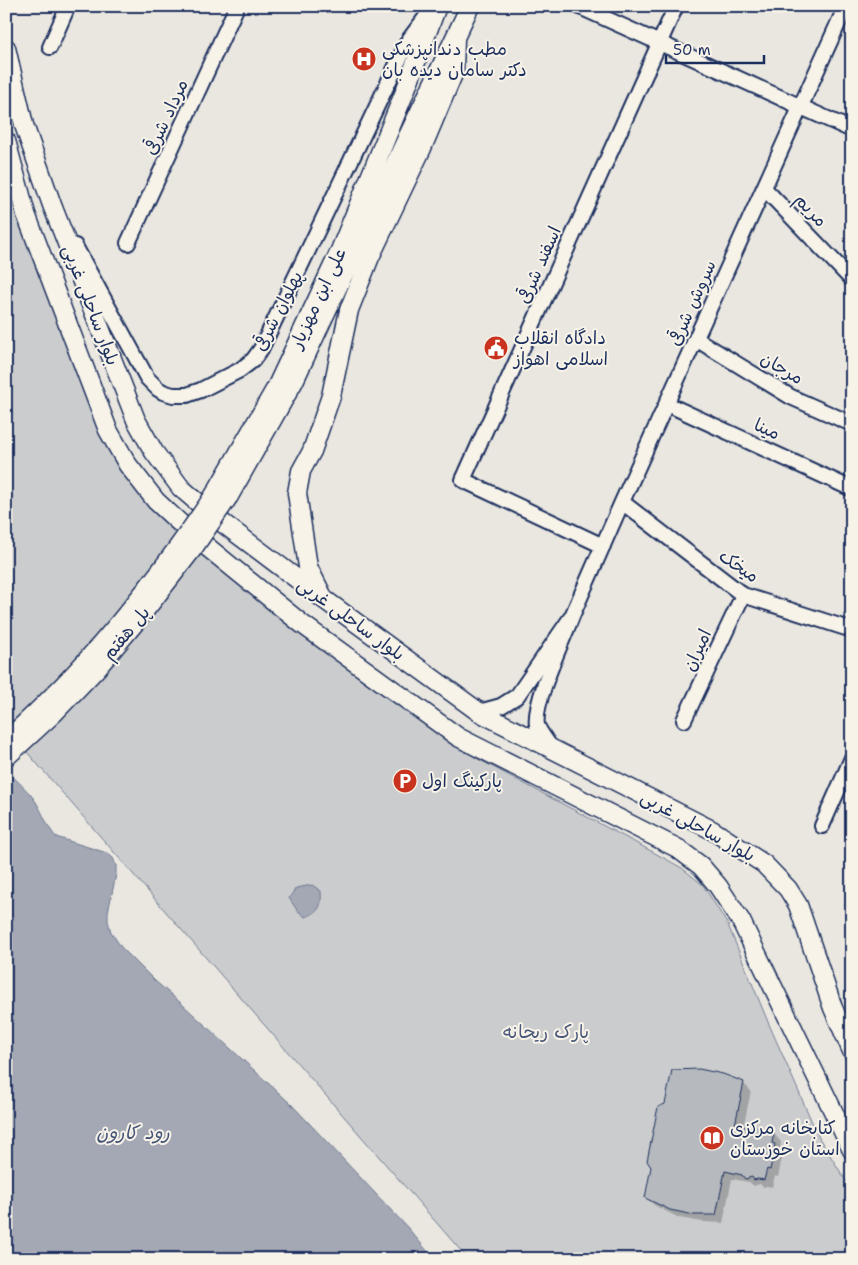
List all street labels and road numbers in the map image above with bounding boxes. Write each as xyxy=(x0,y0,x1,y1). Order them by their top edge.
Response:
street label: مرداد شرقی xyxy=(138,75,194,159)
street label: مریم xyxy=(788,188,833,233)
street label: اسفند شرقی xyxy=(511,222,567,308)
street label: بلوار ساحلی غربی xyxy=(57,241,125,369)
street label: علی ابن مهزیار xyxy=(283,244,352,354)
street label: سروش شرقی xyxy=(662,256,722,350)
street label: پهلوان شرقی xyxy=(248,267,308,355)
street label: مرجان xyxy=(756,346,808,390)
street label: مینا xyxy=(750,413,784,445)
street label: میخک xyxy=(714,544,764,588)
street label: بلوار ساحلی غربی xyxy=(292,572,410,666)
street label: پل هفتم xyxy=(97,601,157,666)
street label: امیران xyxy=(677,625,717,675)
street label: بلوار ساحلی غربی xyxy=(636,785,760,867)

